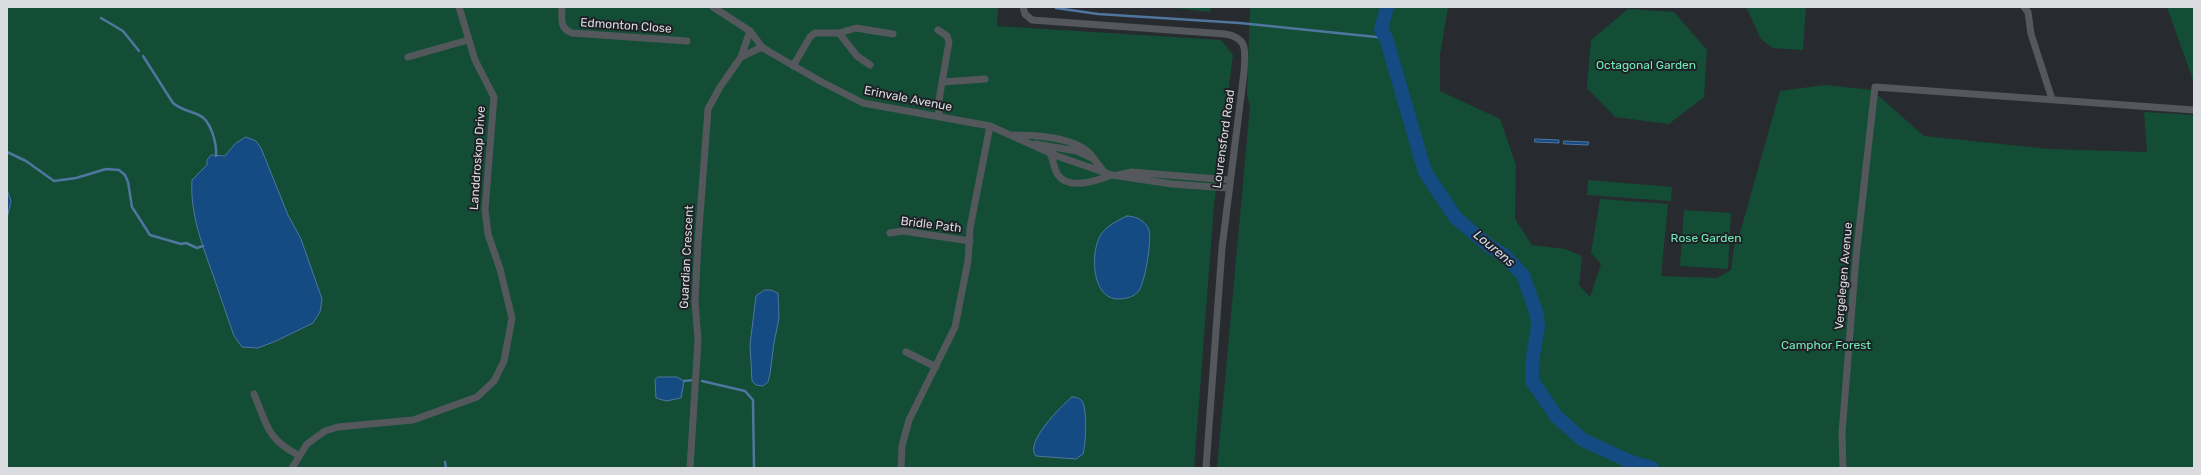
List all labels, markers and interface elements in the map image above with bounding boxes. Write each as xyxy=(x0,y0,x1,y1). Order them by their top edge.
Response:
street label: Edmonton Close xyxy=(580,16,672,36)
park label: Octagonal Garden xyxy=(1596,59,1696,73)
street label: Erinvale Avenue xyxy=(863,83,953,115)
street label: Lourensford Road xyxy=(1210,89,1238,189)
street label: Landdroskop Drive xyxy=(467,106,489,210)
street label: Guardian Crescent xyxy=(677,205,697,309)
street label: Bridle Path xyxy=(900,214,962,236)
street label: Vergelegen Avenue xyxy=(1832,222,1856,330)
water label: Lourens xyxy=(1470,227,1518,271)
park label: Rose Garden xyxy=(1671,232,1741,246)
park label: Camphor Forest xyxy=(1781,339,1871,353)

